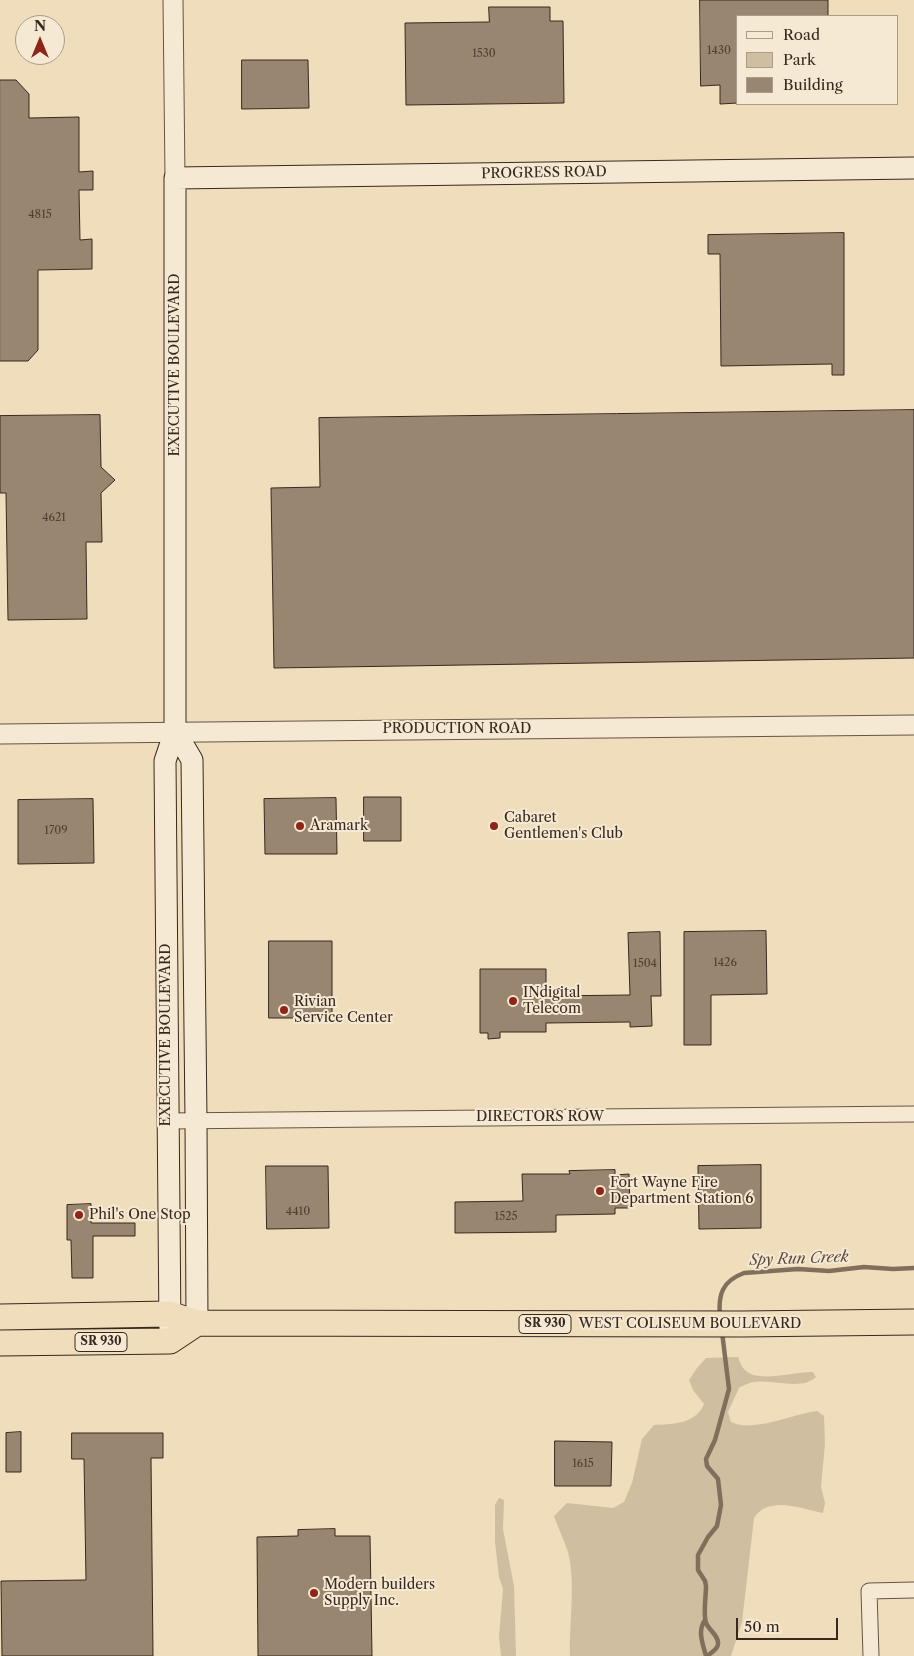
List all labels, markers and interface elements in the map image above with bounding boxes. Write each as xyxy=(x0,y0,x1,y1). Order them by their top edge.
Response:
north arrow xyxy=(15,15,65,65)
legend xyxy=(736,15,899,105)
text: N xyxy=(34,17,46,35)
text: Road xyxy=(783,25,820,44)
house number: 1430 xyxy=(707,44,731,58)
house number: 1530 xyxy=(472,47,496,61)
text: Park xyxy=(783,50,816,69)
text: Building xyxy=(783,75,843,94)
street label: PROGRESS ROAD xyxy=(481,164,607,182)
house number: 4815 xyxy=(28,208,52,222)
street label: EXECUTIVE BOULEVARD xyxy=(167,273,183,457)
house number: 4621 xyxy=(42,511,66,525)
street label: PRODUCTION ROAD xyxy=(383,721,531,737)
place label: Cabaret Gentlemen's Club xyxy=(504,810,623,842)
place label: Aramark xyxy=(310,818,368,834)
marker: Aramark xyxy=(294,820,306,832)
marker: Cabaret Gentlemen's Club xyxy=(488,820,500,832)
house number: 1709 xyxy=(44,824,68,838)
street label: EXECUTIVE BOULEVARD xyxy=(158,943,174,1127)
house number: 1426 xyxy=(713,956,737,970)
house number: 1504 xyxy=(633,957,657,971)
place label: INdigital Telecom xyxy=(523,985,581,1018)
place label: Rivian Service Center xyxy=(294,994,393,1026)
marker: INdigital Telecom xyxy=(507,995,519,1007)
marker: Rivian Service Center xyxy=(278,1004,290,1016)
street label: DIRECTORS ROW xyxy=(476,1109,604,1125)
place label: Fort Wayne Fire Department Station 6 xyxy=(610,1175,754,1208)
marker: Fort Wayne Fire Department Station 6 xyxy=(594,1185,606,1197)
house number: 4410 xyxy=(286,1205,310,1219)
place label: Phil's One Stop xyxy=(89,1207,191,1223)
marker: Phil's One Stop xyxy=(73,1209,85,1221)
house number: 1525 xyxy=(495,1210,517,1224)
water label: Spy Run Creek xyxy=(749,1248,849,1270)
road number: SR 930 xyxy=(519,1315,571,1334)
street label: WEST COLISEUM BOULEVARD xyxy=(579,1316,801,1332)
road number: SR 930 xyxy=(75,1332,127,1351)
house number: 1615 xyxy=(572,1457,594,1471)
place label: Modern builders Supply Inc. xyxy=(324,1577,435,1610)
marker: Modern builders Supply Inc. xyxy=(308,1587,320,1599)
scale bar xyxy=(739,1608,842,1640)
text: 50 m xyxy=(744,1617,780,1636)

